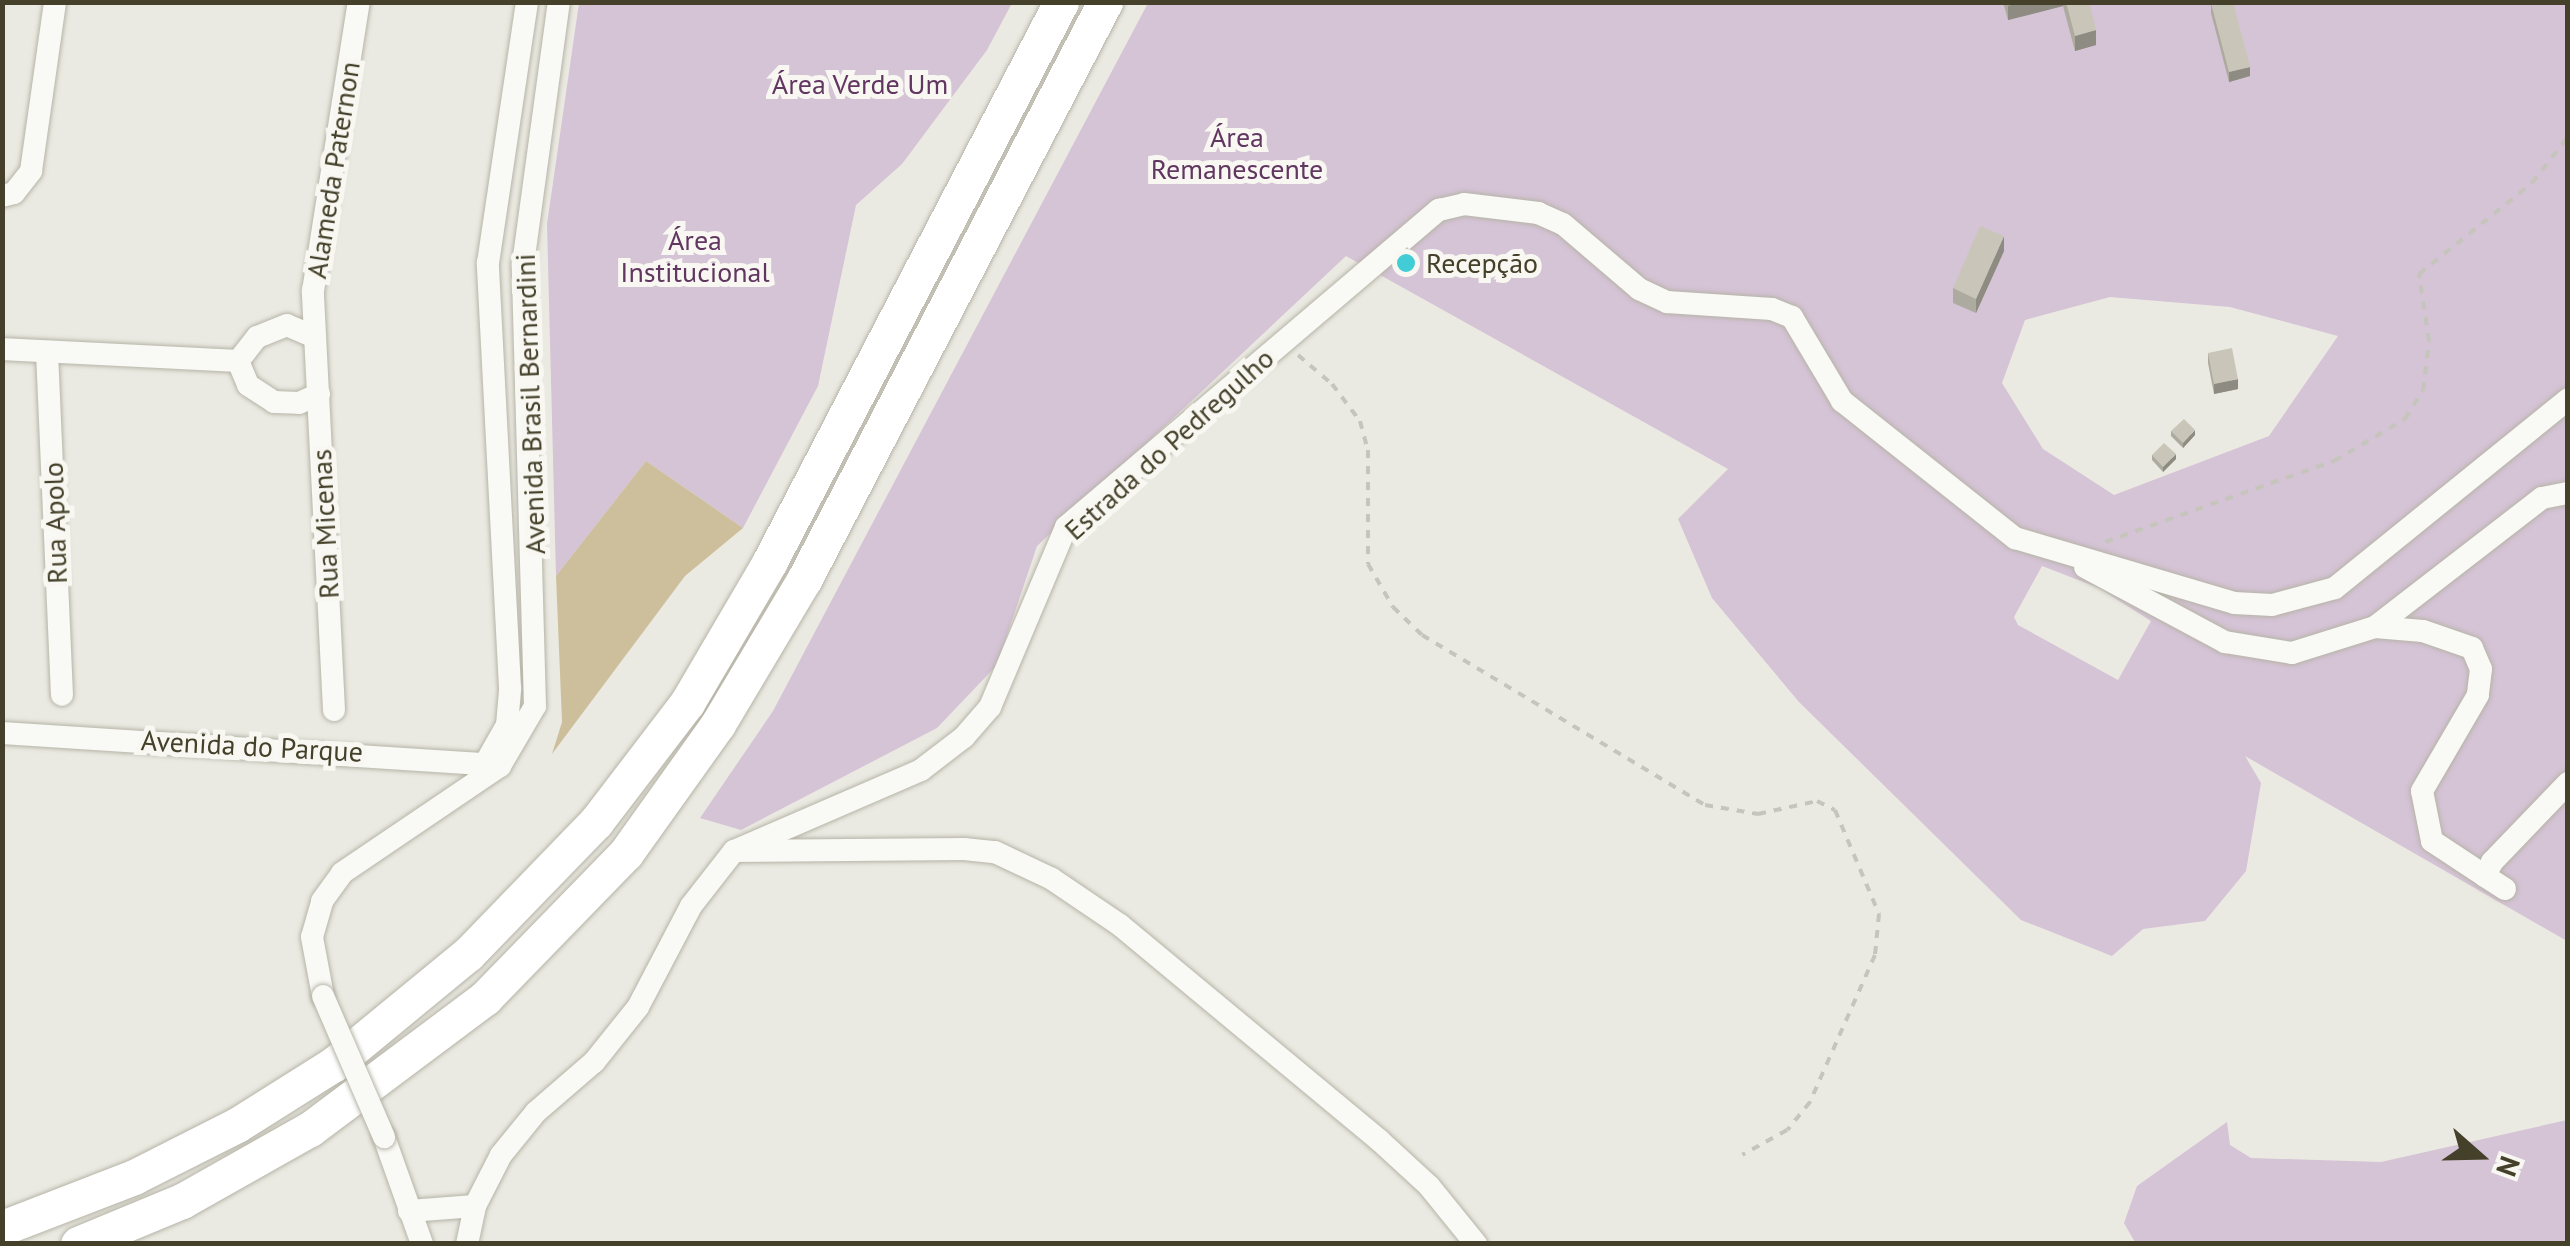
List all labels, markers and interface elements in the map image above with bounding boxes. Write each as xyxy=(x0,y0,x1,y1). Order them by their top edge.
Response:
street label: Alameda Paternon xyxy=(299,59,367,281)
park label: Área Verde Um xyxy=(771,67,949,101)
park label: Área Remanescente xyxy=(1151,120,1323,186)
park label: Área Institucional xyxy=(620,223,770,289)
place label: Recepção xyxy=(1426,246,1538,280)
marker: Recepção xyxy=(1395,252,1417,274)
street label: Avenida Brasil Bernardini xyxy=(508,253,552,555)
street label: Estrada do Pedregulho xyxy=(1058,341,1280,547)
street label: Rua Micenas xyxy=(304,448,346,600)
street label: Rua Apolo xyxy=(36,461,74,585)
street label: Avenida do Parque xyxy=(140,723,364,769)
north arrow xyxy=(2430,1106,2530,1206)
text: N xyxy=(2488,1151,2529,1181)

